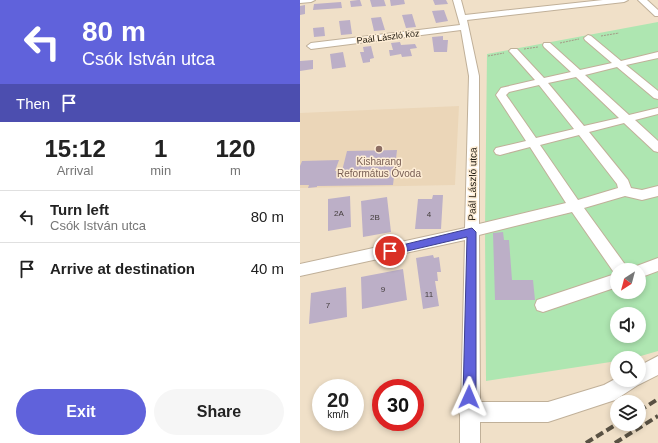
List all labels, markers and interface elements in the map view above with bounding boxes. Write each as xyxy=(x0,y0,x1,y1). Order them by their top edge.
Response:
icon: left xyxy=(16,16,68,68)
text: 80 m xyxy=(82,16,146,47)
street label: Paál László köz xyxy=(356,28,420,46)
text: Csók István utca xyxy=(82,49,215,69)
icon: arrive xyxy=(58,92,80,114)
text: Then xyxy=(16,95,50,112)
text: 15:12 xyxy=(44,135,106,162)
text: 1 xyxy=(154,135,167,162)
text: 120 xyxy=(216,135,256,162)
marker: Kisharang Református Óvoda xyxy=(374,144,384,154)
street label: Paál László utca xyxy=(466,147,479,221)
place label: Kisharang Református Óvoda xyxy=(337,156,421,179)
text: Arrival xyxy=(57,163,94,178)
text: min xyxy=(150,163,171,178)
text: m xyxy=(230,163,241,178)
text: Turn left xyxy=(50,201,109,218)
icon: left xyxy=(16,206,38,228)
text: 80 m xyxy=(251,208,284,225)
house number: 2A xyxy=(334,209,345,218)
house number: 4 xyxy=(427,210,432,219)
house number: 2B xyxy=(370,213,380,222)
text: Csók István utca xyxy=(50,218,146,233)
pin xyxy=(373,234,407,268)
icon: arrive xyxy=(379,240,401,262)
icon: arrive xyxy=(16,258,38,280)
text: Arrive at destination xyxy=(50,260,195,277)
text: 40 m xyxy=(251,260,284,277)
north arrow xyxy=(610,263,646,299)
map controls xyxy=(610,263,646,431)
house number: 9 xyxy=(381,285,386,294)
house number: 11 xyxy=(425,290,434,299)
house number: 7 xyxy=(326,301,331,310)
button: sound xyxy=(610,307,646,343)
button: search xyxy=(610,351,646,387)
position arrow xyxy=(448,376,490,418)
speed limit sign: 30 xyxy=(372,379,424,431)
button: Exit xyxy=(16,389,146,435)
button: Share xyxy=(154,389,284,435)
text: 20 xyxy=(327,389,349,411)
button: layers xyxy=(610,395,646,431)
text: km/h xyxy=(327,409,349,420)

